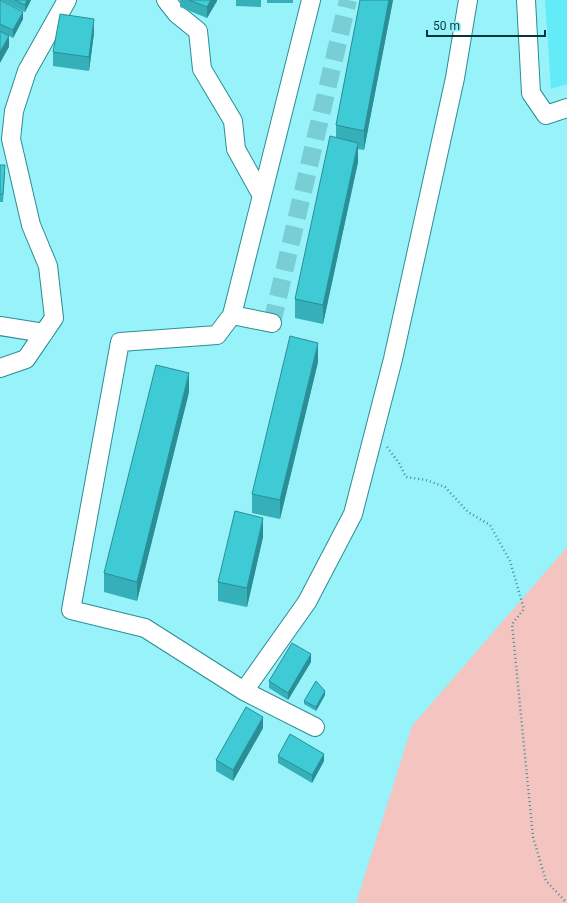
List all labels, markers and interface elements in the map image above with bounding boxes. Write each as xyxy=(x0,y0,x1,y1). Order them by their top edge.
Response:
scale bar xyxy=(427,12,545,38)
text: 50 m xyxy=(433,19,460,33)

